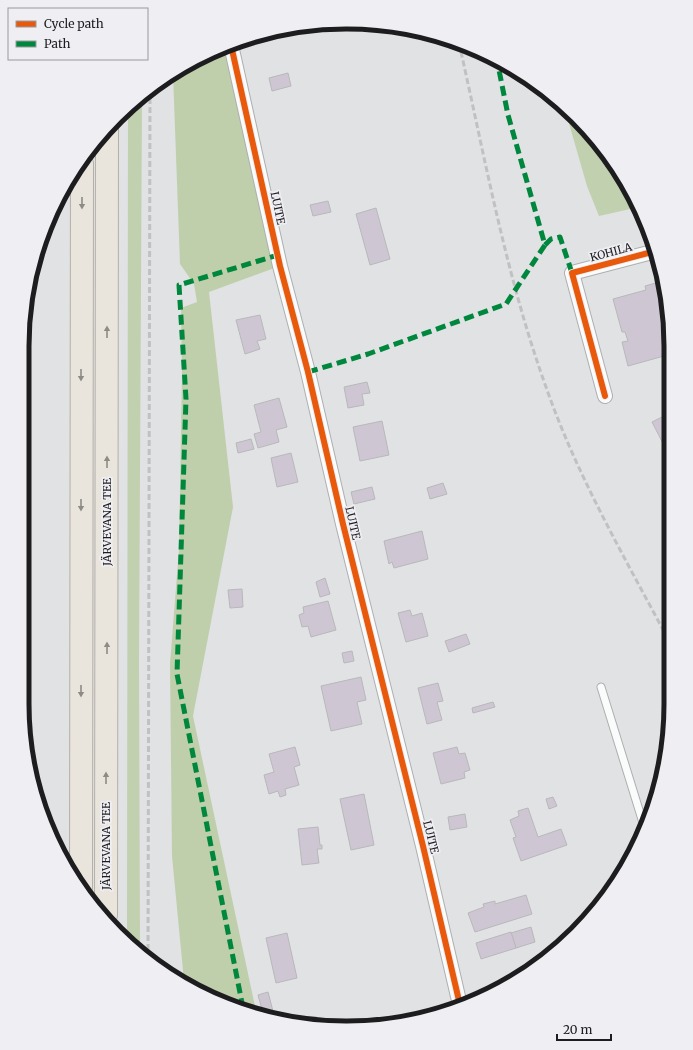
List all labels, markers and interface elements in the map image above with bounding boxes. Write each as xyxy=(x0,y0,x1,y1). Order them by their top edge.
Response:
legend xyxy=(8,8,148,60)
text: Cycle path xyxy=(44,16,104,31)
text: Path xyxy=(44,36,70,51)
street label: LUITE xyxy=(268,190,288,226)
one-way arrow xyxy=(79,197,85,210)
street label: KOHILA xyxy=(588,240,634,264)
one-way arrow xyxy=(104,325,110,338)
one-way arrow xyxy=(78,369,84,382)
one-way arrow xyxy=(104,455,110,468)
street label: JÄRVEVANA TEE xyxy=(100,478,114,567)
one-way arrow xyxy=(78,499,84,512)
street label: LUITE xyxy=(342,505,364,541)
one-way arrow xyxy=(103,642,110,654)
one-way arrow xyxy=(78,685,84,698)
one-way arrow xyxy=(103,771,109,784)
street label: JÄRVEVANA TEE xyxy=(99,802,113,891)
street label: LUITE xyxy=(420,819,442,855)
scale bar xyxy=(557,1016,611,1042)
text: 20 m xyxy=(563,1022,592,1037)

